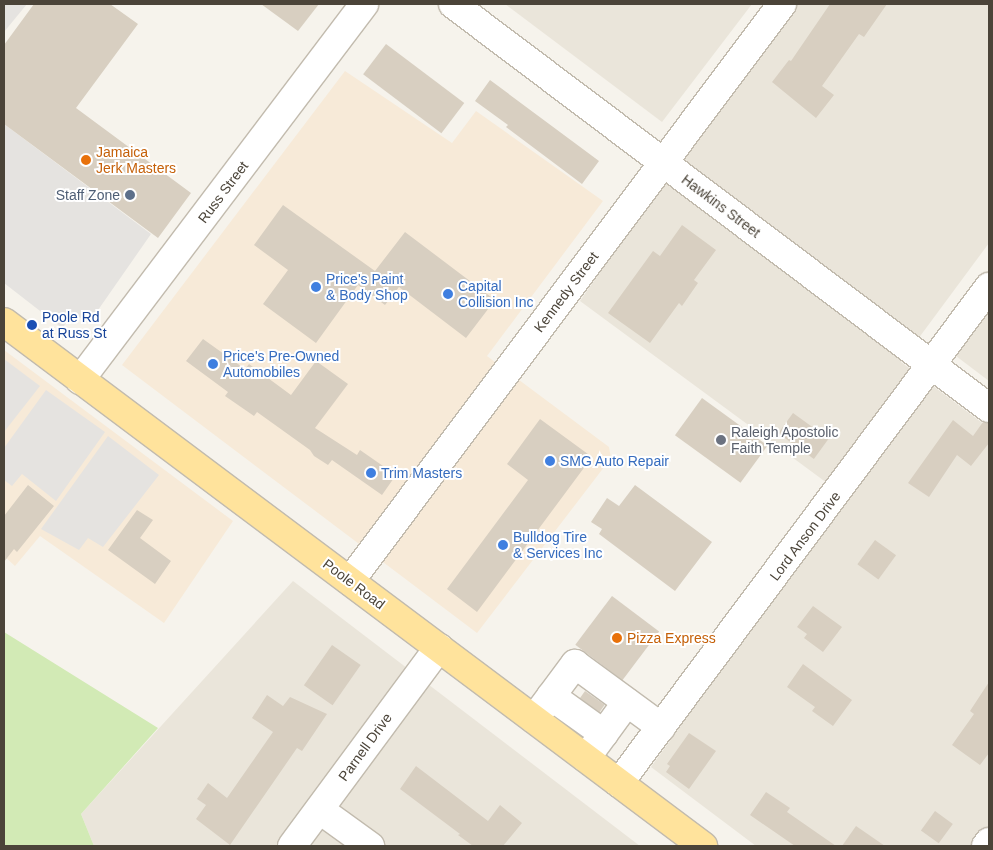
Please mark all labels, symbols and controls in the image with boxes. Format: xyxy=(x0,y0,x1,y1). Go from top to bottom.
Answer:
place label: Jamaica Jerk Masters xyxy=(96,144,176,176)
marker: Jamaica Jerk Masters xyxy=(80,154,92,166)
street label: Russ Street xyxy=(194,158,252,226)
street label: Hawkins Street xyxy=(678,171,764,241)
place label: Staff Zone xyxy=(56,187,120,203)
marker: Staff Zone xyxy=(124,189,136,201)
street label: Kennedy Street xyxy=(530,248,602,336)
place label: Price's Paint & Body Shop xyxy=(326,271,408,304)
place label: Capital Collision Inc xyxy=(458,278,533,310)
marker: Price's Paint & Body Shop xyxy=(310,281,322,293)
marker: Capital Collision Inc xyxy=(442,288,454,300)
place label: Poole Rd at Russ St xyxy=(42,309,107,342)
marker: Poole Rd at Russ St xyxy=(26,319,38,331)
place label: Price's Pre-Owned Automobiles xyxy=(223,348,339,381)
marker: Price's Pre-Owned Automobiles xyxy=(207,358,219,370)
place label: Raleigh Apostolic Faith Temple xyxy=(731,424,839,457)
marker: Raleigh Apostolic Faith Temple xyxy=(715,434,727,446)
place label: SMG Auto Repair xyxy=(560,453,670,469)
marker: SMG Auto Repair xyxy=(544,455,556,467)
place label: Trim Masters xyxy=(381,465,462,481)
marker: Trim Masters xyxy=(365,467,377,479)
street label: Lord Anson Drive xyxy=(766,488,844,584)
place label: Bulldog Tire & Services Inc xyxy=(513,529,602,562)
marker: Bulldog Tire & Services Inc xyxy=(497,539,509,551)
street label: Poole Road xyxy=(320,555,388,613)
place label: Pizza Express xyxy=(627,630,716,646)
marker: Pizza Express xyxy=(611,632,623,644)
street label: Parnell Drive xyxy=(335,710,395,784)

